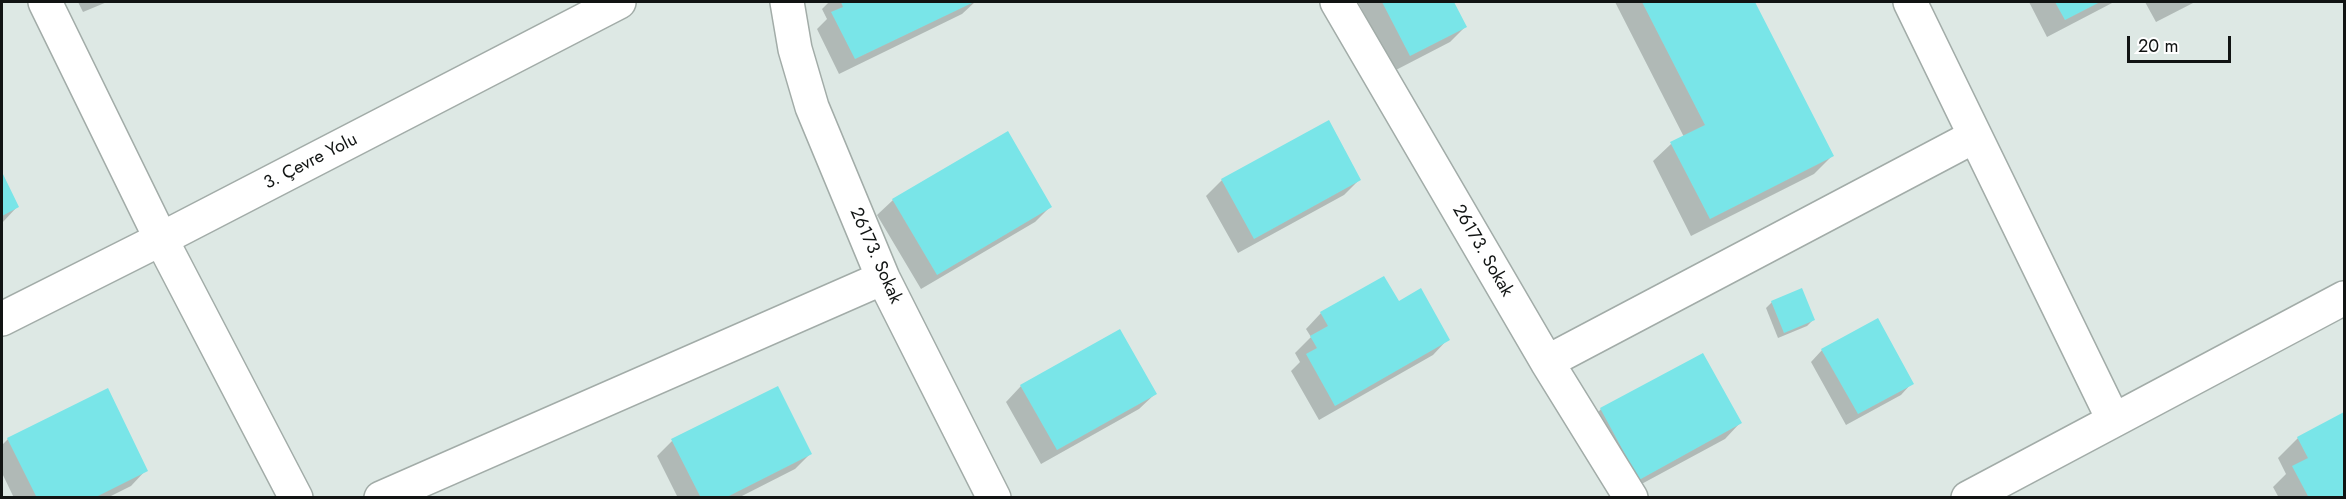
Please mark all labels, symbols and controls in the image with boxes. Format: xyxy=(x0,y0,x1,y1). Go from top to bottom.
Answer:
scale bar xyxy=(2130,24,2234,62)
text: 20 m xyxy=(2138,33,2178,59)
street label: 3. Çevre Yolu xyxy=(261,129,361,195)
street label: 26173. Sokak xyxy=(1447,201,1517,301)
street label: 26173. Sokak xyxy=(844,205,906,307)

